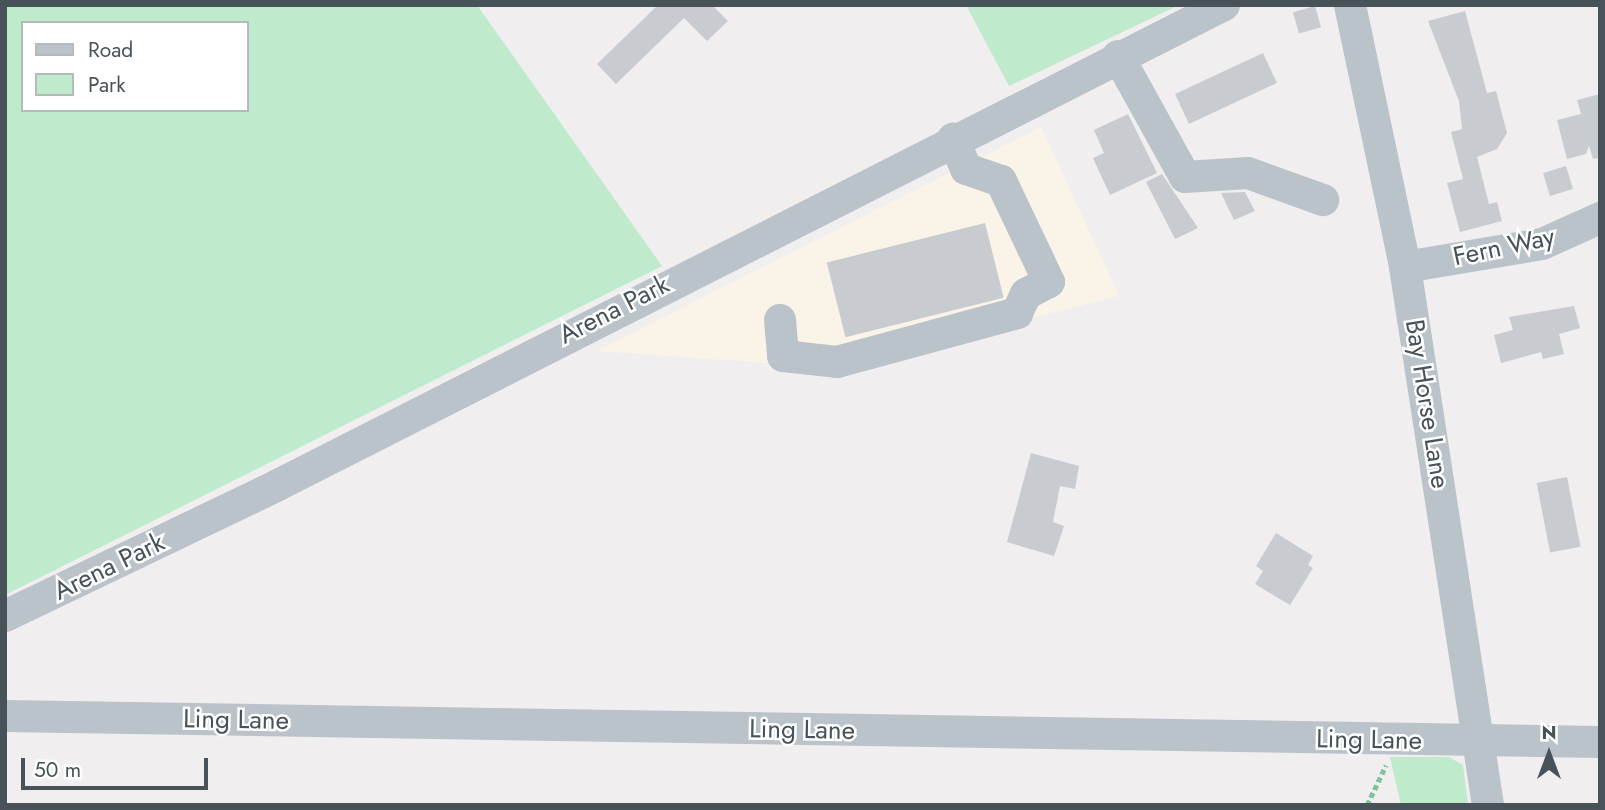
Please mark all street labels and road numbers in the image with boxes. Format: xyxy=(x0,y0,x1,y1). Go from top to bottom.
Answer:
street label: Fern Way xyxy=(1450,221,1558,273)
street label: Arena Park xyxy=(554,269,674,351)
street label: Bay Horse Lane xyxy=(1398,317,1456,491)
street label: Arena Park xyxy=(49,527,169,607)
street label: Ling Lane xyxy=(183,703,289,737)
street label: Ling Lane xyxy=(749,713,855,747)
street label: Ling Lane xyxy=(1316,723,1422,757)

